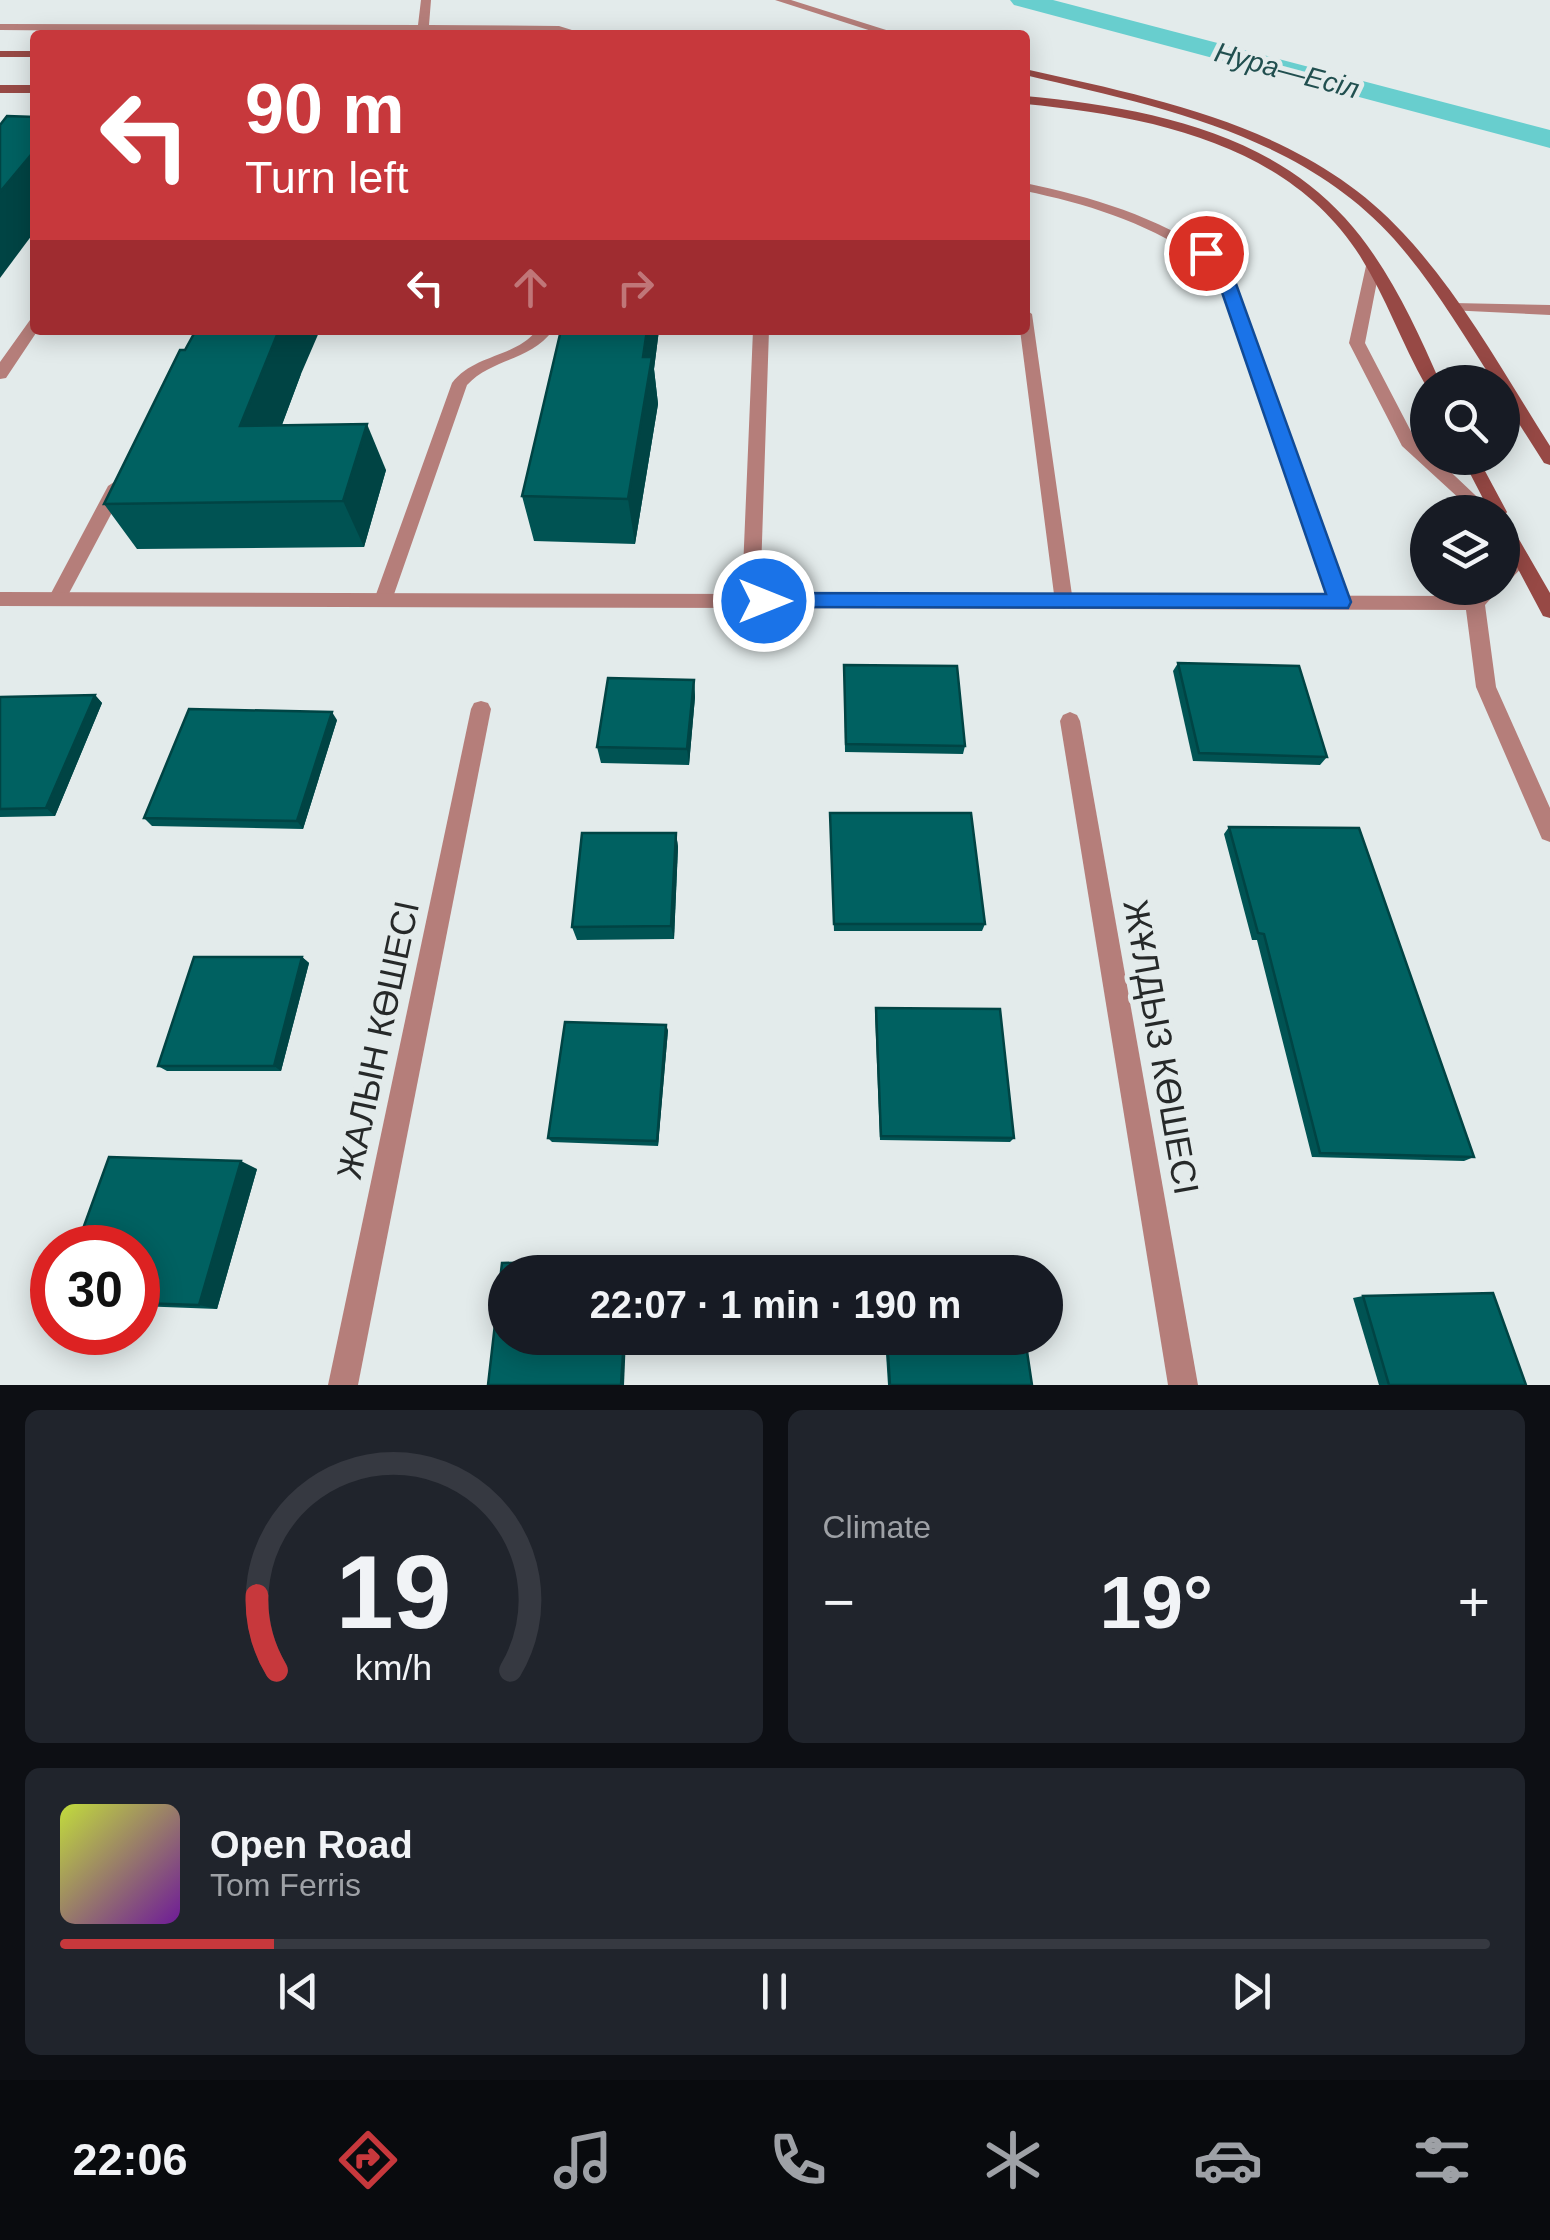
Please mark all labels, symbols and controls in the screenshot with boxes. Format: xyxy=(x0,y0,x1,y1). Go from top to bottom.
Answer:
water label: Нура—Есіл xyxy=(1211,36,1363,105)
icon: left xyxy=(80,70,210,200)
text: 90 m xyxy=(245,70,405,148)
text: Turn left xyxy=(245,152,408,203)
pin xyxy=(1164,211,1249,296)
icon: arrive xyxy=(1179,226,1234,281)
icon: left xyxy=(398,260,453,315)
icon: ahead xyxy=(503,260,558,315)
icon: right xyxy=(608,260,663,315)
map controls xyxy=(1410,365,1520,605)
button: search xyxy=(1410,365,1520,475)
button: layers xyxy=(1410,495,1520,605)
position arrow xyxy=(712,549,816,653)
street label: ЖАЛЫН КӨШЕСІ xyxy=(329,897,426,1183)
street label: ЖҰЛДЫЗ КӨШЕСІ xyxy=(1116,897,1207,1197)
speed limit sign: 30 xyxy=(30,1225,160,1355)
text: 22:07 · 1 min · 190 m xyxy=(590,1284,961,1326)
text: Climate xyxy=(823,1509,931,1545)
text: 19 xyxy=(336,1534,452,1650)
text: 19° xyxy=(1100,1560,1213,1644)
text: − xyxy=(823,1571,855,1633)
text: + xyxy=(1458,1571,1490,1633)
text: km/h xyxy=(355,1648,432,1688)
text: Open Road xyxy=(210,1824,413,1866)
text: Tom Ferris xyxy=(210,1867,361,1903)
icon: previous xyxy=(271,1964,326,2019)
icon: pause xyxy=(747,1964,802,2019)
icon: next xyxy=(1224,1964,1279,2019)
icon: directions xyxy=(333,2125,403,2195)
icon: music xyxy=(548,2125,618,2195)
icon: phone xyxy=(763,2125,833,2195)
icon: climate xyxy=(978,2125,1048,2195)
icon: car xyxy=(1193,2125,1263,2195)
icon: filters xyxy=(1407,2125,1477,2195)
text: 22:06 xyxy=(72,2134,188,2185)

